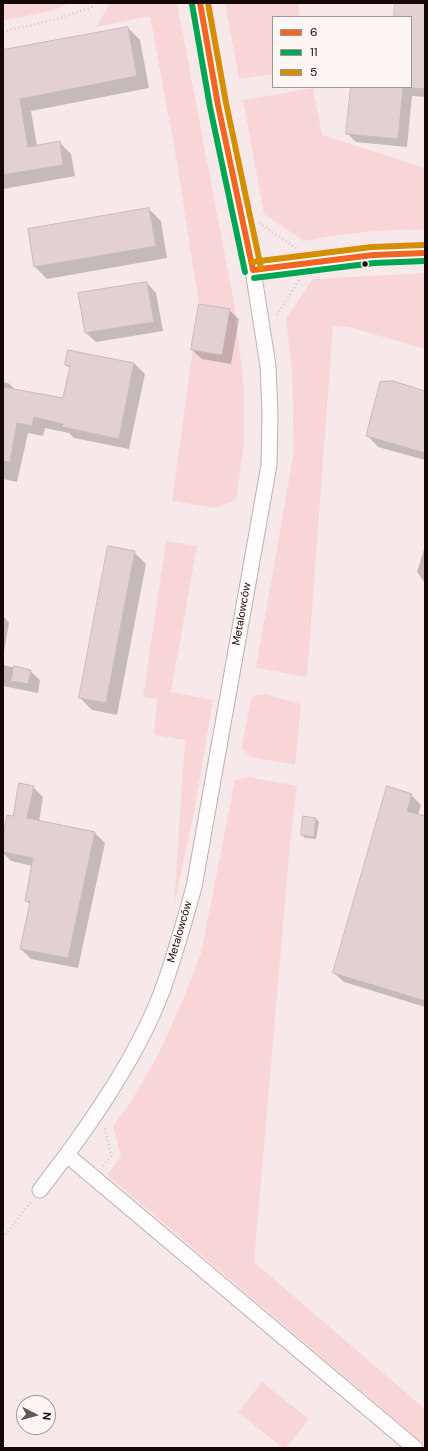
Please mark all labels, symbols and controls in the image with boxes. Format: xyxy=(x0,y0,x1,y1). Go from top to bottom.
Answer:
legend xyxy=(272,16,412,88)
text: 6 xyxy=(310,24,318,40)
text: 11 xyxy=(310,44,318,60)
text: 5 xyxy=(310,64,317,80)
unlabelled marker xyxy=(360,259,370,269)
street label: Metalowców xyxy=(230,582,254,646)
street label: Metalowców xyxy=(165,900,195,964)
north arrow xyxy=(16,1395,56,1435)
text: N xyxy=(40,1411,54,1421)

